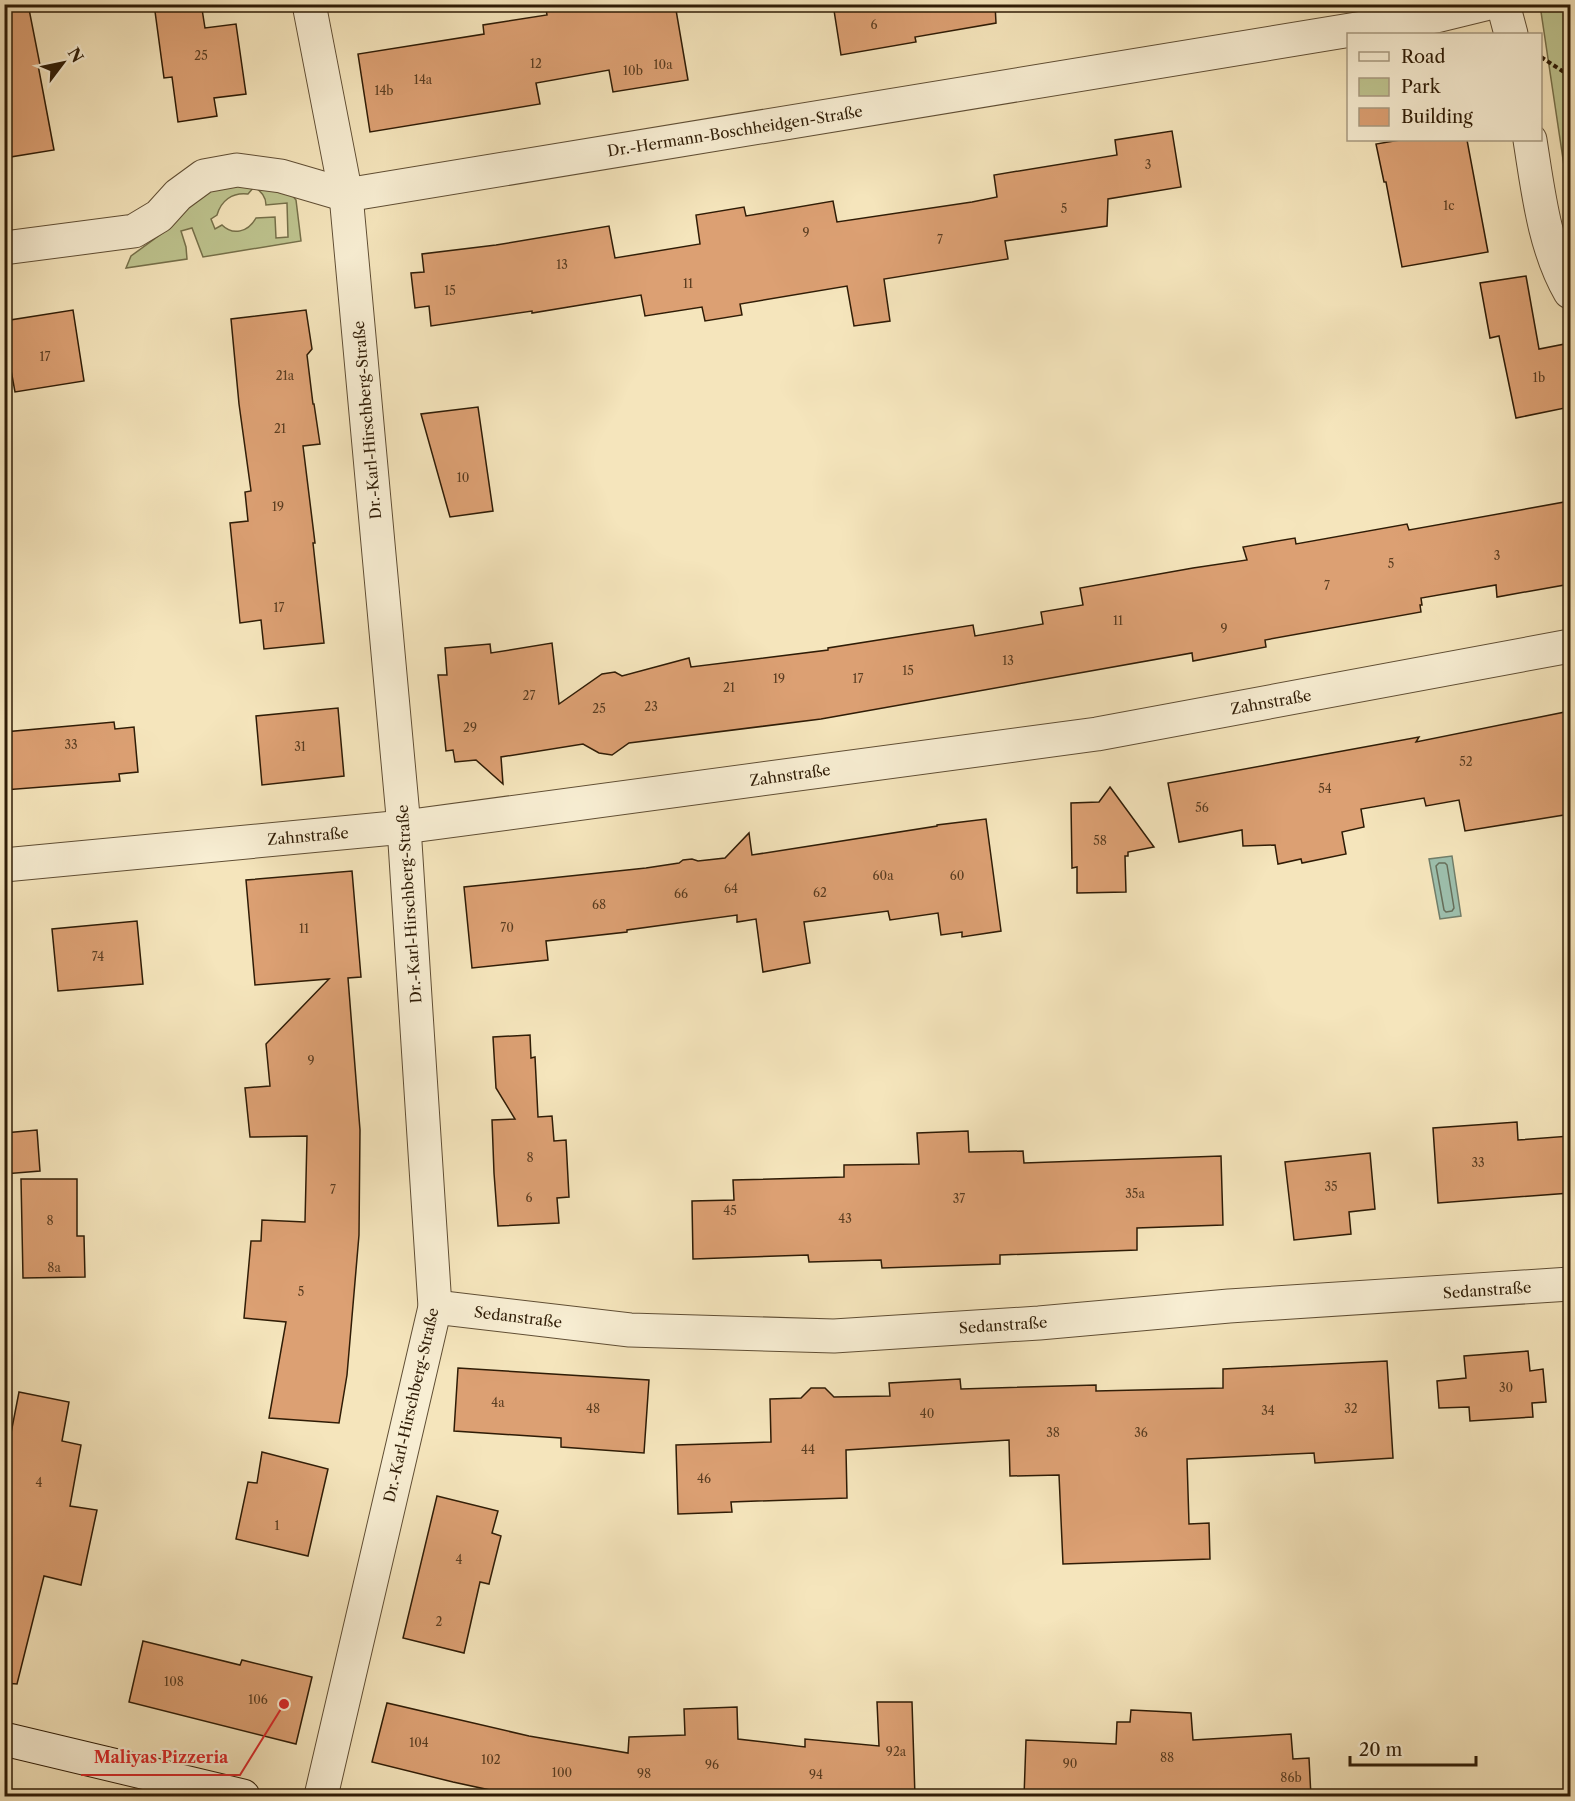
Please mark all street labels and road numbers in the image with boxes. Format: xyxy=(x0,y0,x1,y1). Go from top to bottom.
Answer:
street label: Dr.-Hermann-Boschheidgen-Straße xyxy=(606,101,864,161)
street label: Dr.-Karl-Hirschberg-Straße xyxy=(349,320,385,520)
street label: Zahnstraße xyxy=(1229,686,1313,718)
street label: Zahnstraße xyxy=(748,760,832,790)
street label: Dr.-Karl-Hirschberg-Straße xyxy=(393,804,425,1004)
street label: Zahnstraße xyxy=(267,823,349,849)
street label: Sedanstraße xyxy=(1442,1277,1532,1303)
street label: Sedanstraße xyxy=(473,1302,563,1332)
street label: Dr.-Karl-Hirschberg-Straße xyxy=(379,1306,443,1504)
street label: Sedanstraße xyxy=(958,1312,1048,1338)

